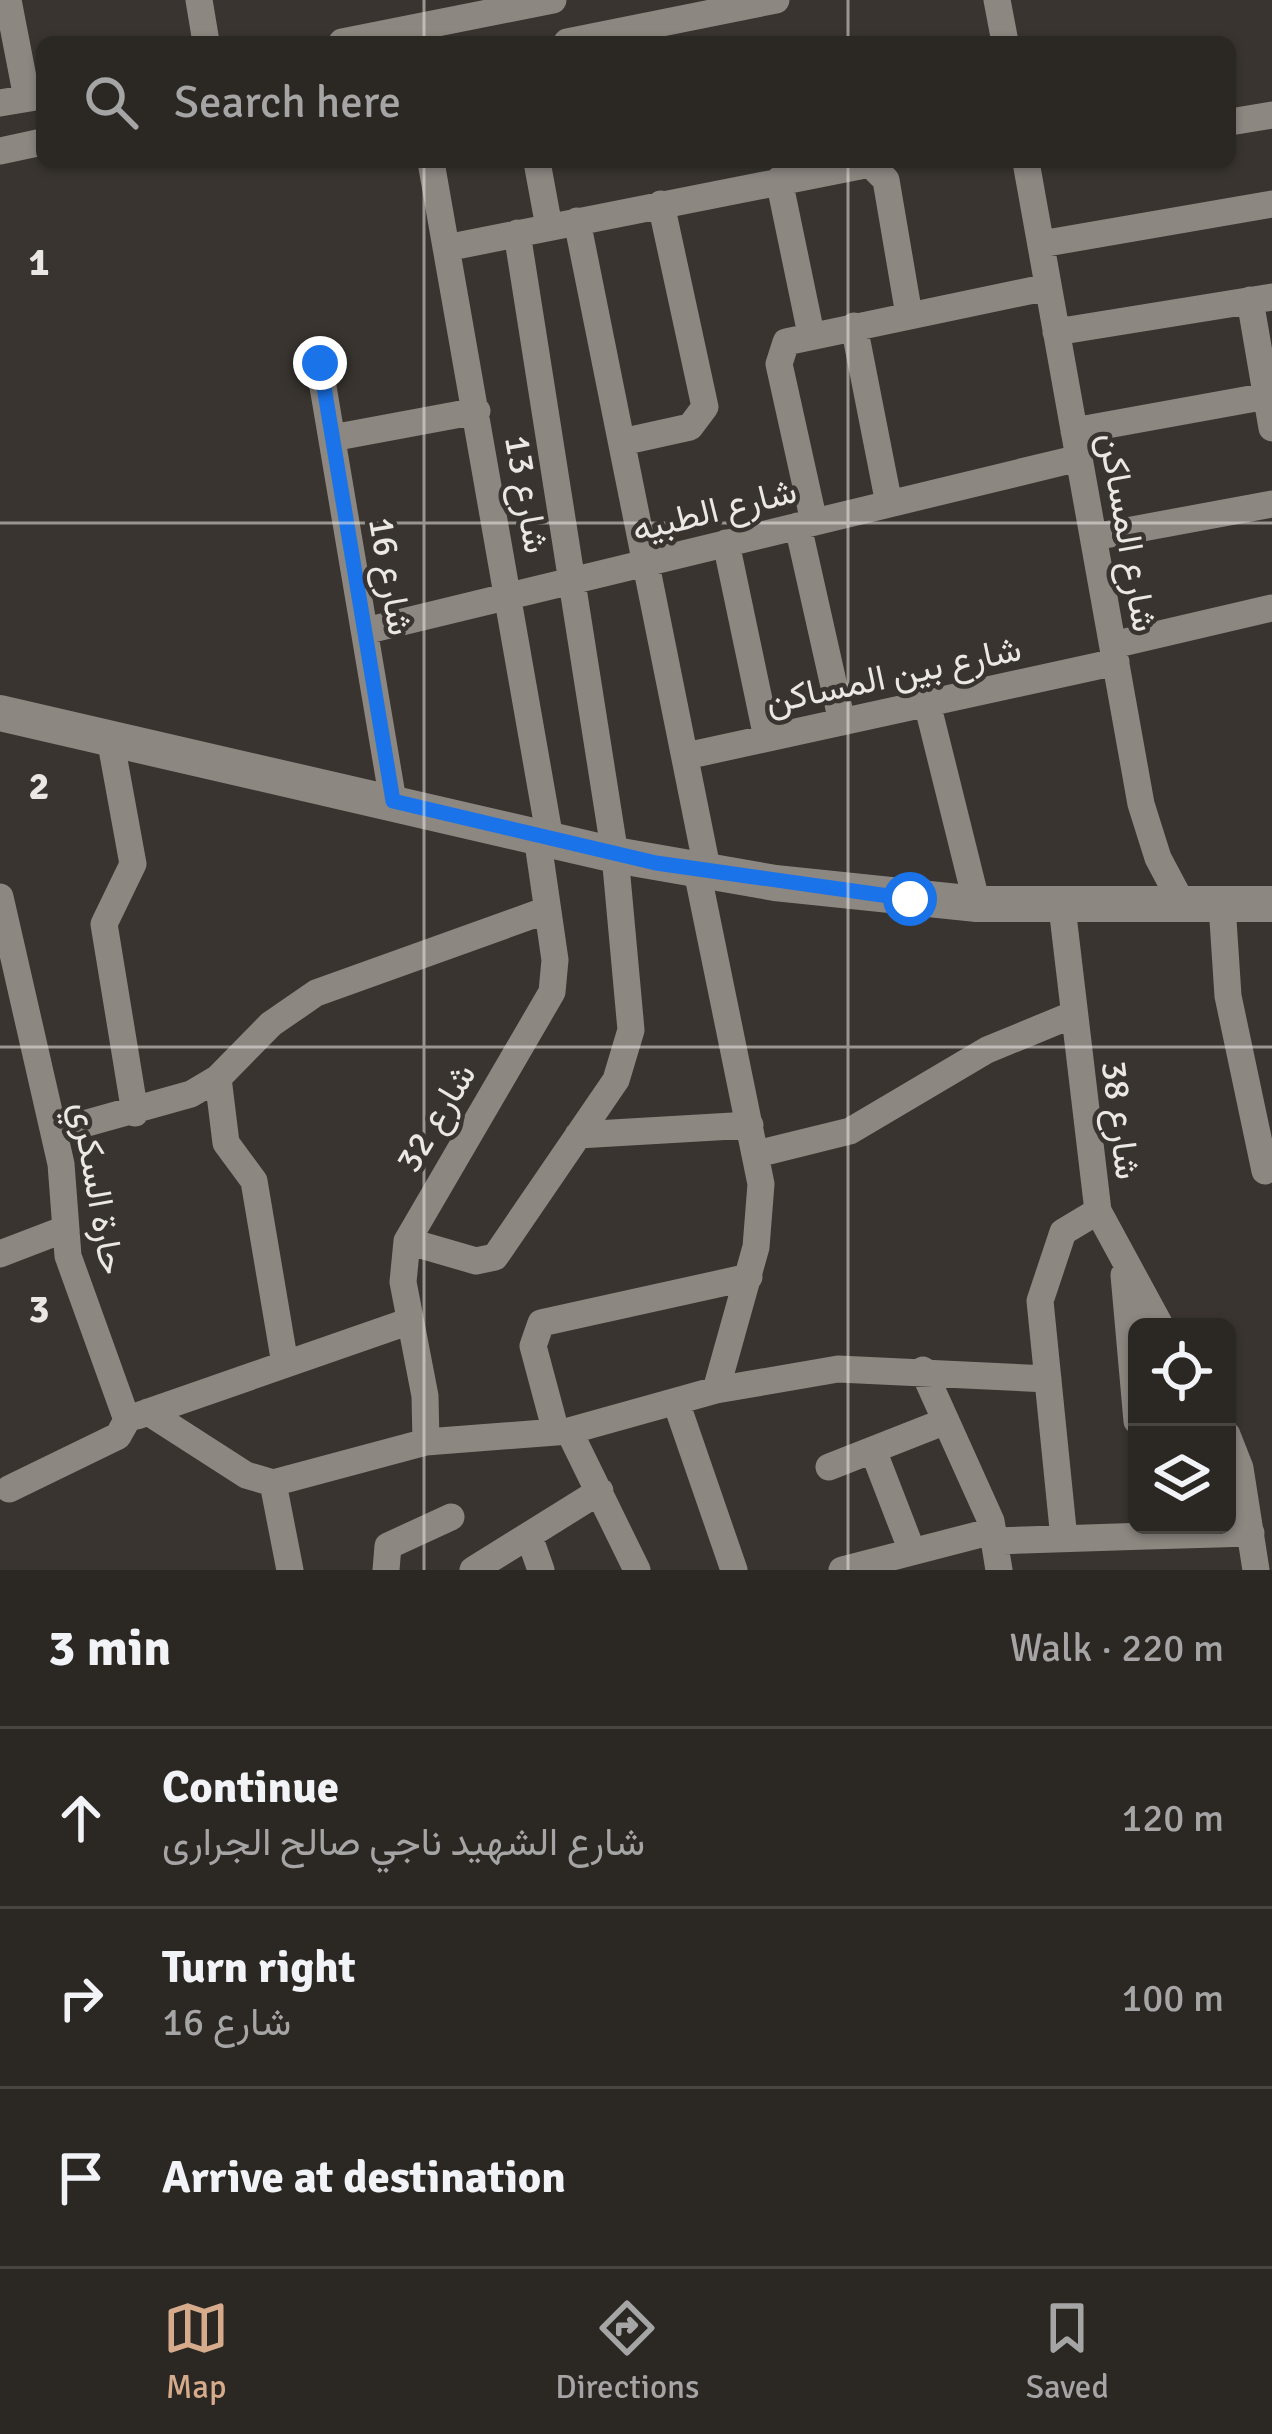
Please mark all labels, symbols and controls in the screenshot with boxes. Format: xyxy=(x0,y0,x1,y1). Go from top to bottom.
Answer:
search box xyxy=(36,36,1236,168)
icon: search xyxy=(78,69,144,135)
text: Search here xyxy=(174,75,401,130)
text: 1 xyxy=(28,238,50,286)
route end xyxy=(293,336,347,390)
street label: شارع المساكن xyxy=(1087,429,1167,636)
street label: شارع 13 xyxy=(493,432,559,557)
street label: شارع الطبيه xyxy=(628,468,801,554)
street label: شارع 16 xyxy=(357,514,423,639)
street label: شارع بين المساكن xyxy=(761,626,1025,726)
text: 2 xyxy=(28,762,50,810)
route start xyxy=(883,872,937,926)
street label: شارع 32 xyxy=(386,1055,487,1181)
street label: شارع 38 xyxy=(1090,1058,1150,1182)
street label: حارة السكري xyxy=(54,1098,135,1279)
text: 3 xyxy=(28,1285,50,1333)
map controls xyxy=(1128,1318,1236,1534)
button: locate xyxy=(1128,1318,1236,1426)
button: layers xyxy=(1128,1426,1236,1534)
text: 3 min xyxy=(48,1617,171,1680)
text: Walk · 220 m xyxy=(1010,1624,1224,1672)
text: Continue xyxy=(162,1760,339,1815)
icon: ahead xyxy=(48,1785,114,1851)
text: 120 m xyxy=(1121,1794,1224,1842)
text: شارع الشهيد ناجي صالح الجرارى xyxy=(162,1818,645,1866)
text: Turn right xyxy=(162,1940,356,1995)
icon: right xyxy=(48,1965,114,2031)
text: 100 m xyxy=(1121,1974,1224,2022)
text: شارع 16 xyxy=(162,1998,291,2046)
icon: arrive xyxy=(48,2145,114,2211)
text: Arrive at destination xyxy=(162,2150,566,2205)
tab: Map xyxy=(163,2295,229,2408)
tab: Directions xyxy=(555,2295,700,2408)
tab: Saved xyxy=(1026,2295,1109,2408)

